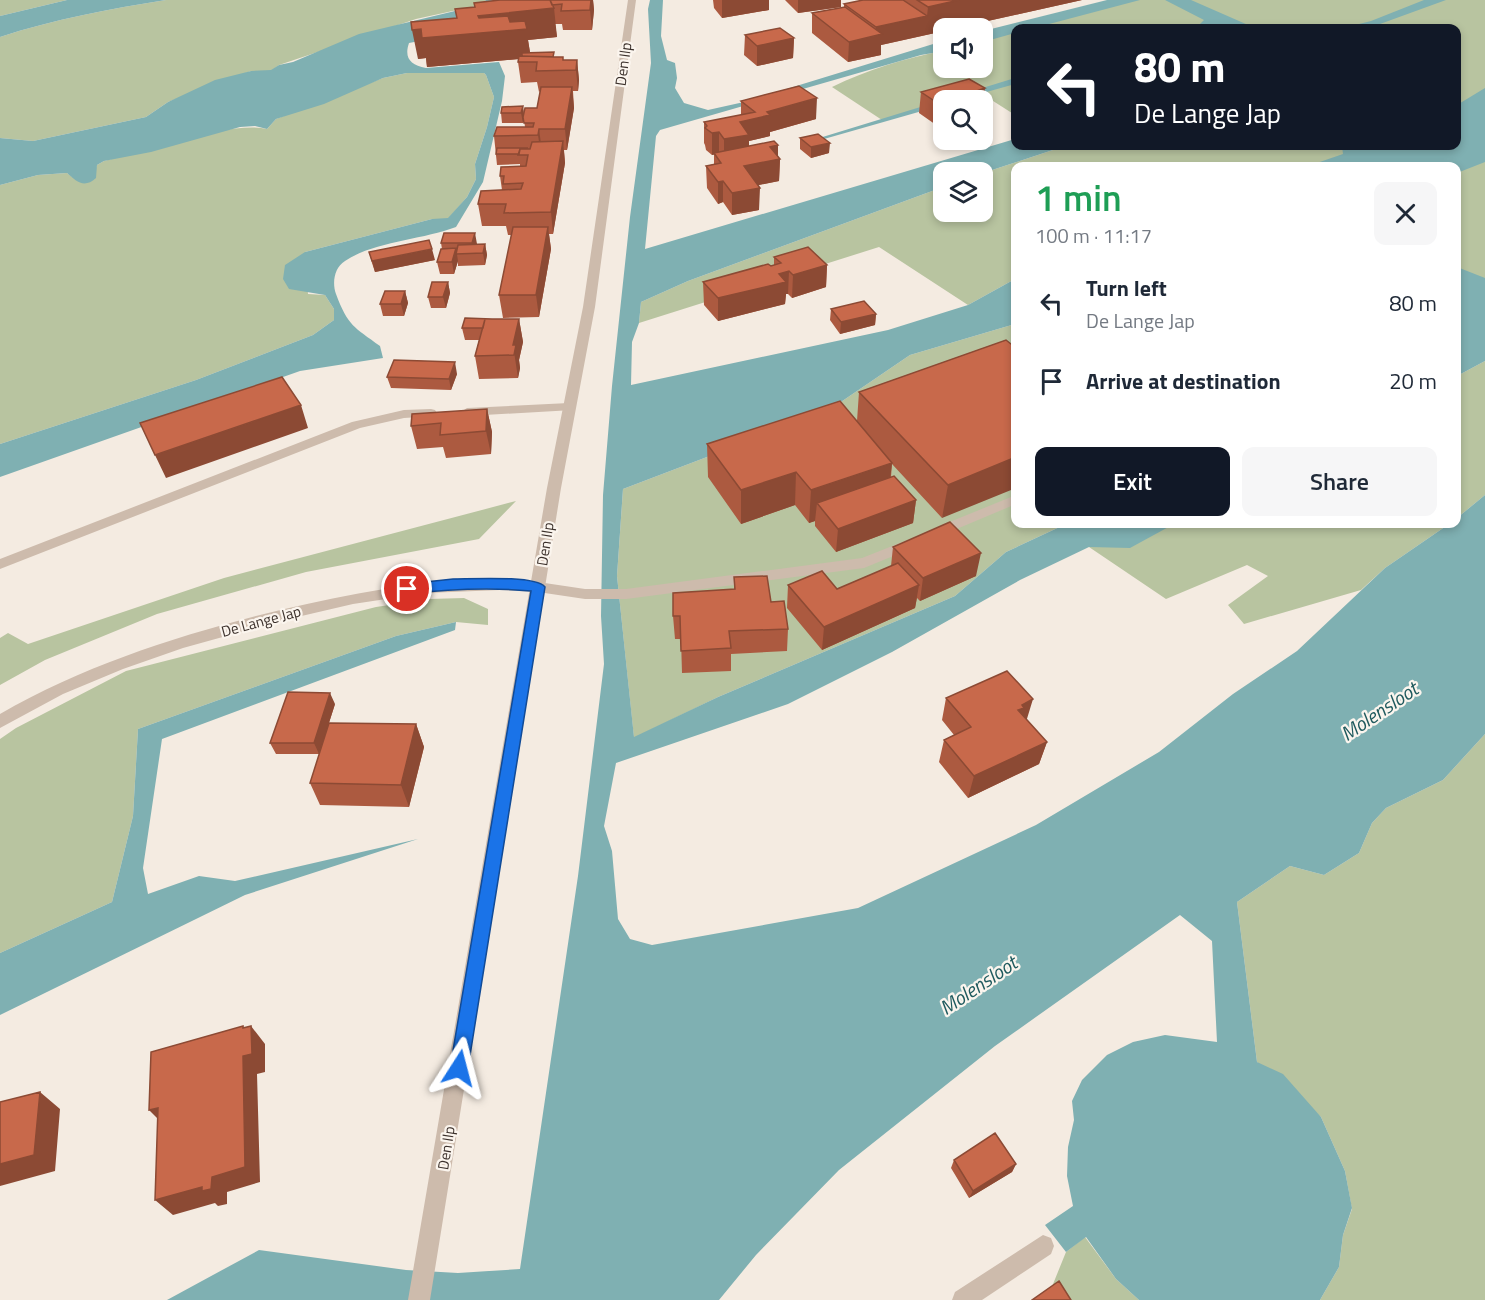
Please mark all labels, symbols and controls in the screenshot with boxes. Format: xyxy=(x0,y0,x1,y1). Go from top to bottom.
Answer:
map controls xyxy=(933,18,993,222)
button: sound xyxy=(933,18,993,78)
text: 80 m xyxy=(1134,34,1226,98)
street label: Den Ilp xyxy=(609,41,637,87)
icon: left xyxy=(1035,48,1113,126)
button: search xyxy=(933,90,993,150)
text: De Lange Jap xyxy=(1134,92,1281,133)
button: layers xyxy=(933,162,993,222)
text: 1 min xyxy=(1035,170,1122,225)
button: close xyxy=(1374,182,1437,245)
text: 100 m · 11:17 xyxy=(1035,220,1152,251)
text: Turn left xyxy=(1086,271,1167,305)
text: 80 m xyxy=(1389,286,1437,320)
icon: left xyxy=(1035,287,1068,320)
text: De Lange Jap xyxy=(1086,305,1195,336)
text: Arrive at destination xyxy=(1086,364,1281,398)
text: 20 m xyxy=(1389,364,1437,398)
icon: arrive xyxy=(1035,365,1068,398)
button: Exit xyxy=(1035,447,1230,516)
button: Share xyxy=(1242,447,1437,516)
street label: Den Ilp xyxy=(530,521,560,567)
pin xyxy=(381,563,432,614)
icon: arrive xyxy=(390,572,423,605)
street label: De Lange Jap xyxy=(219,599,303,643)
water label: Molensloot xyxy=(1334,672,1426,748)
water label: Molensloot xyxy=(933,946,1025,1022)
position arrow xyxy=(427,1036,491,1100)
street label: Den Ilp xyxy=(431,1125,461,1171)

